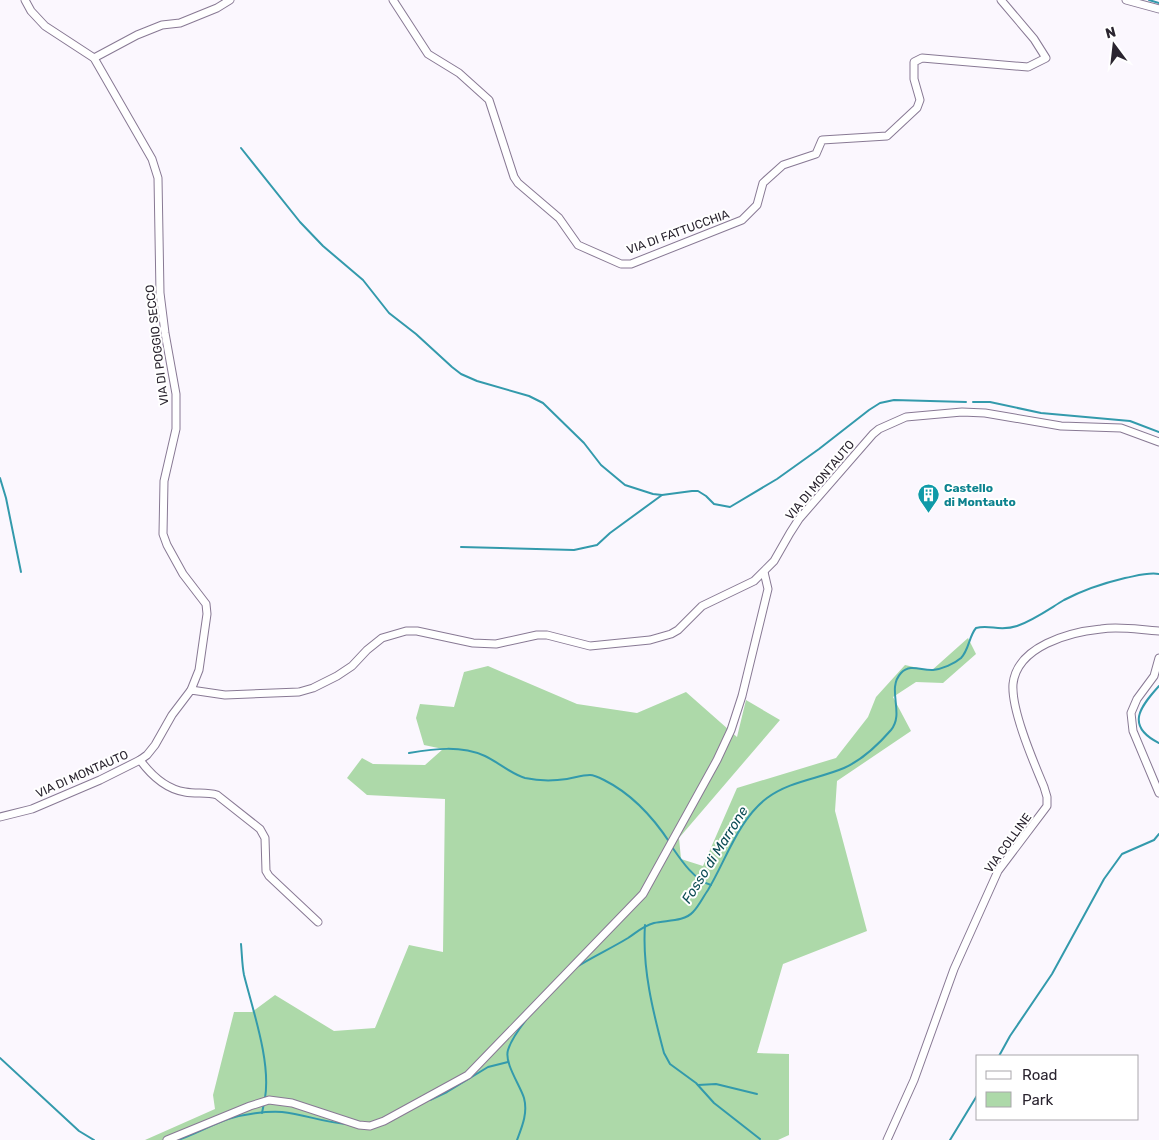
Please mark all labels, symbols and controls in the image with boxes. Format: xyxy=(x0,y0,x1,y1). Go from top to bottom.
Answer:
north arrow xyxy=(1089,20,1139,70)
text: N xyxy=(1104,23,1118,42)
street label: VIA DI FATTUCCHIA xyxy=(625,207,731,257)
street label: VIA DI POGGIO SECCO xyxy=(143,284,171,406)
street label: VIA DI MONTAUTO xyxy=(783,437,857,523)
place label: Castello di Montauto xyxy=(944,481,1016,509)
building icon: Castello di Montauto xyxy=(916,483,940,514)
street label: VIA DI MONTAUTO xyxy=(34,747,130,801)
water label: Fosso di Marrone xyxy=(678,803,752,907)
street label: VIA COLLINE xyxy=(982,810,1034,876)
legend xyxy=(976,1055,1139,1120)
text: Road xyxy=(1022,1066,1058,1084)
text: Park xyxy=(1022,1091,1053,1109)

